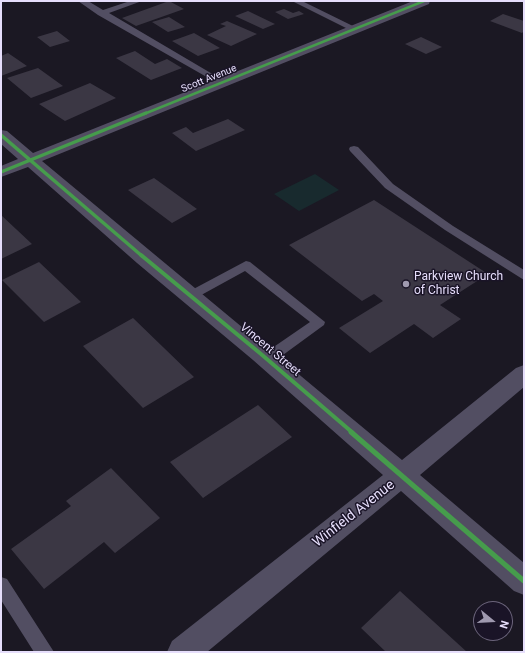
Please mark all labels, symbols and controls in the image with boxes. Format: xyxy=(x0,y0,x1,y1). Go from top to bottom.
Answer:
street label: Scott Avenue xyxy=(180,62,238,96)
place label: Parkview Church of Christ xyxy=(414,270,503,298)
marker: Parkview Church of Christ xyxy=(401,279,411,289)
street label: Vincent Street xyxy=(237,320,303,380)
street label: Winfield Avenue xyxy=(310,477,398,551)
north arrow xyxy=(473,601,513,641)
text: N xyxy=(497,619,511,630)

